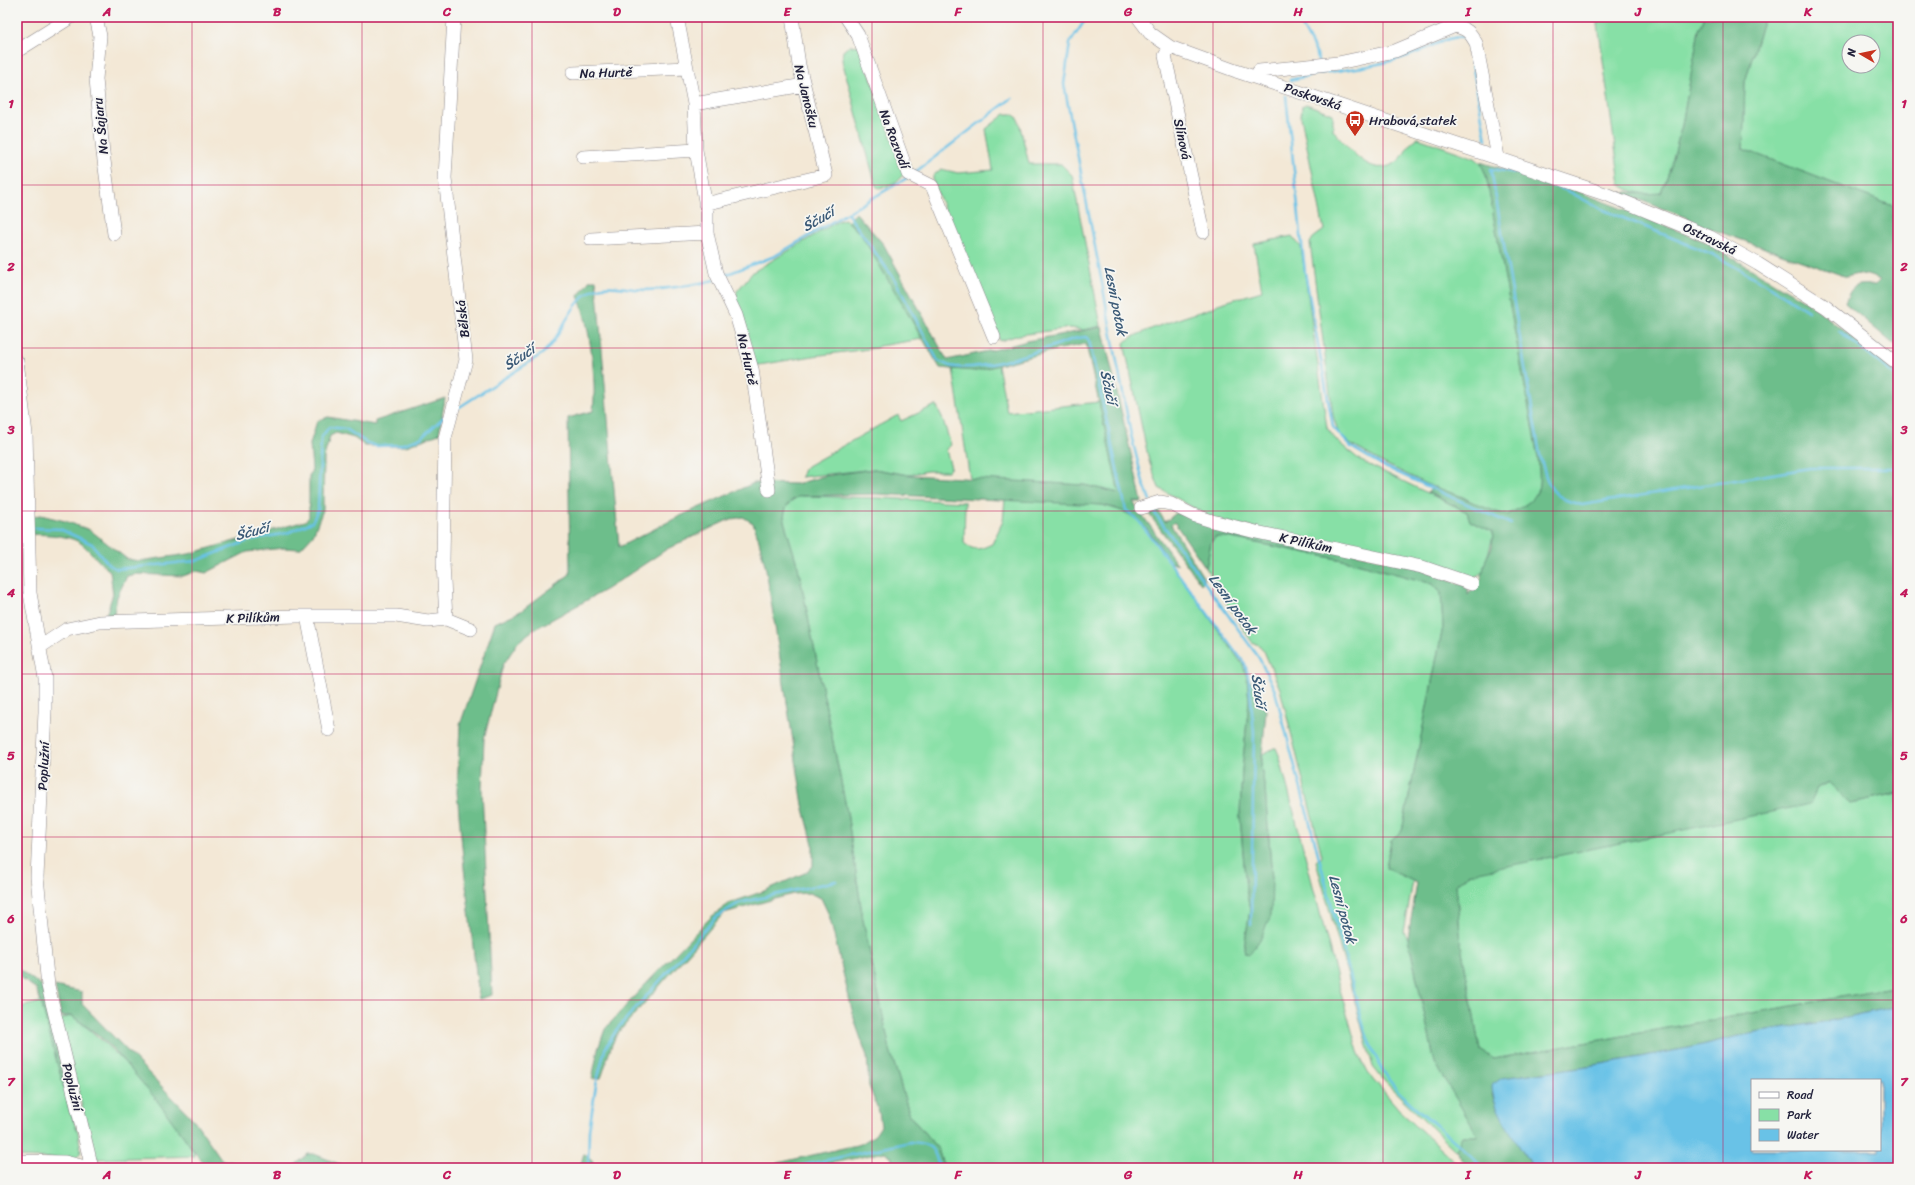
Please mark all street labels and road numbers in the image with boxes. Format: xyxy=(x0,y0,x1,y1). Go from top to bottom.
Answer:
street label: Na Hurtě xyxy=(579,60,634,85)
street label: Na Janošku xyxy=(788,62,826,130)
street label: Paskovská xyxy=(1281,76,1345,117)
street label: Na Šajaru xyxy=(86,97,115,155)
street label: Na Rozvodí xyxy=(873,106,917,174)
street label: Slínová xyxy=(1167,116,1198,162)
street label: Ostravská xyxy=(1679,216,1741,262)
street label: Bělská xyxy=(449,298,476,339)
street label: Na Hurtě xyxy=(730,331,765,389)
street label: K Pilíkům xyxy=(1277,526,1335,559)
street label: K Pilíkům xyxy=(226,605,280,630)
street label: Poplužní xyxy=(31,740,56,791)
street label: Poplužní xyxy=(55,1061,90,1115)

